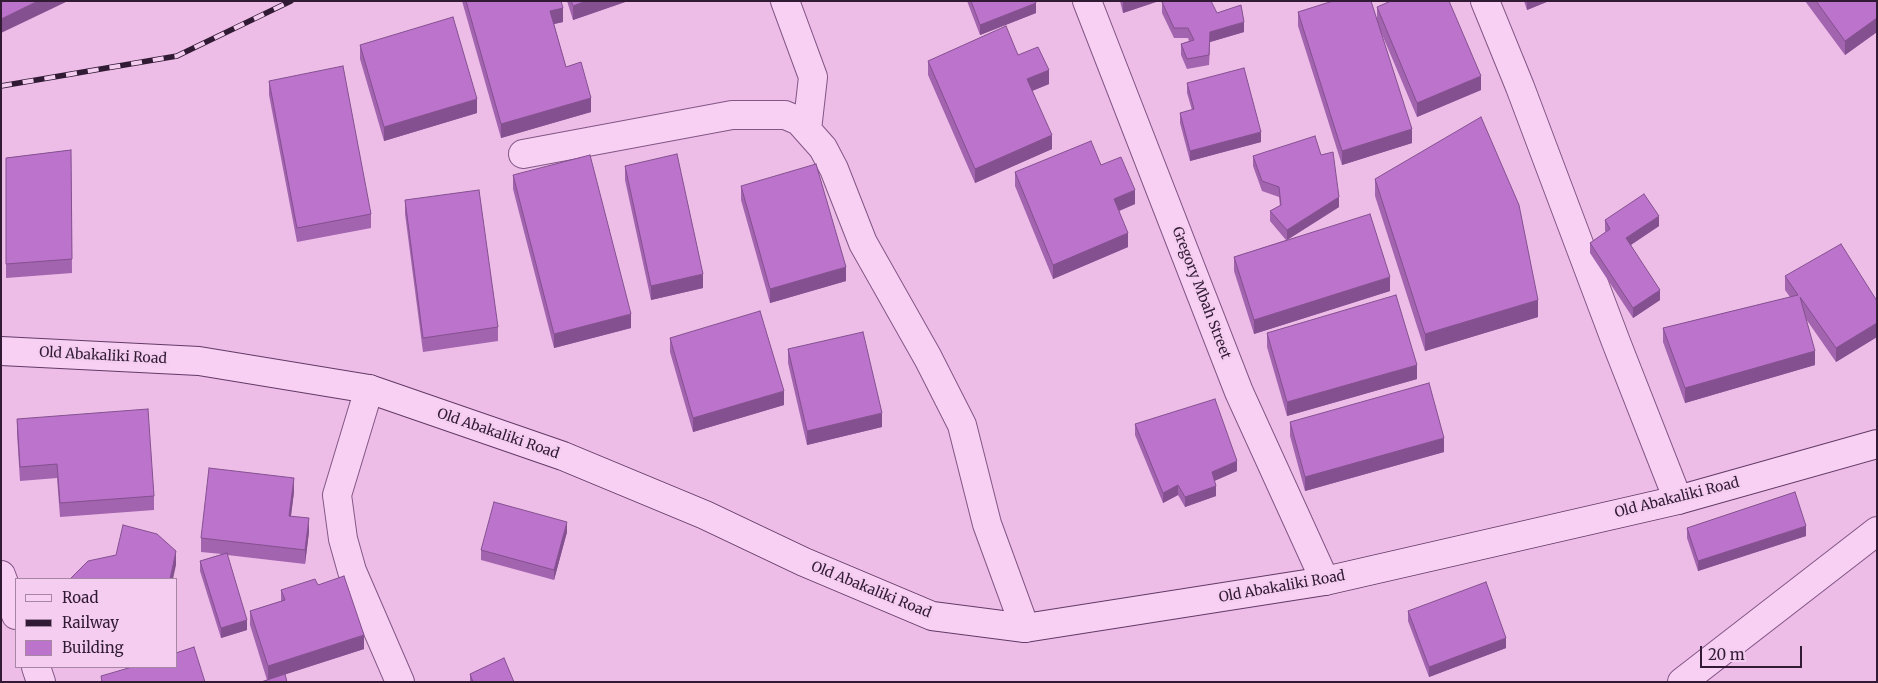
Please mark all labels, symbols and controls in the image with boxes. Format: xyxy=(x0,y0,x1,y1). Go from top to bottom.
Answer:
street label: Gregory Mbah Street xyxy=(1168,225,1234,361)
street label: Old Abakaliki Road xyxy=(39,344,167,368)
street label: Old Abakaliki Road xyxy=(435,405,561,463)
street label: Old Abakaliki Road xyxy=(1613,474,1741,522)
street label: Old Abakaliki Road xyxy=(809,558,933,622)
street label: Old Abakaliki Road xyxy=(1218,568,1346,606)
legend xyxy=(15,578,178,668)
text: Road xyxy=(62,588,98,607)
text: Railway xyxy=(62,613,119,632)
scale bar xyxy=(1703,636,1806,668)
text: Building xyxy=(62,638,124,657)
text: 20 m xyxy=(1708,645,1745,664)

